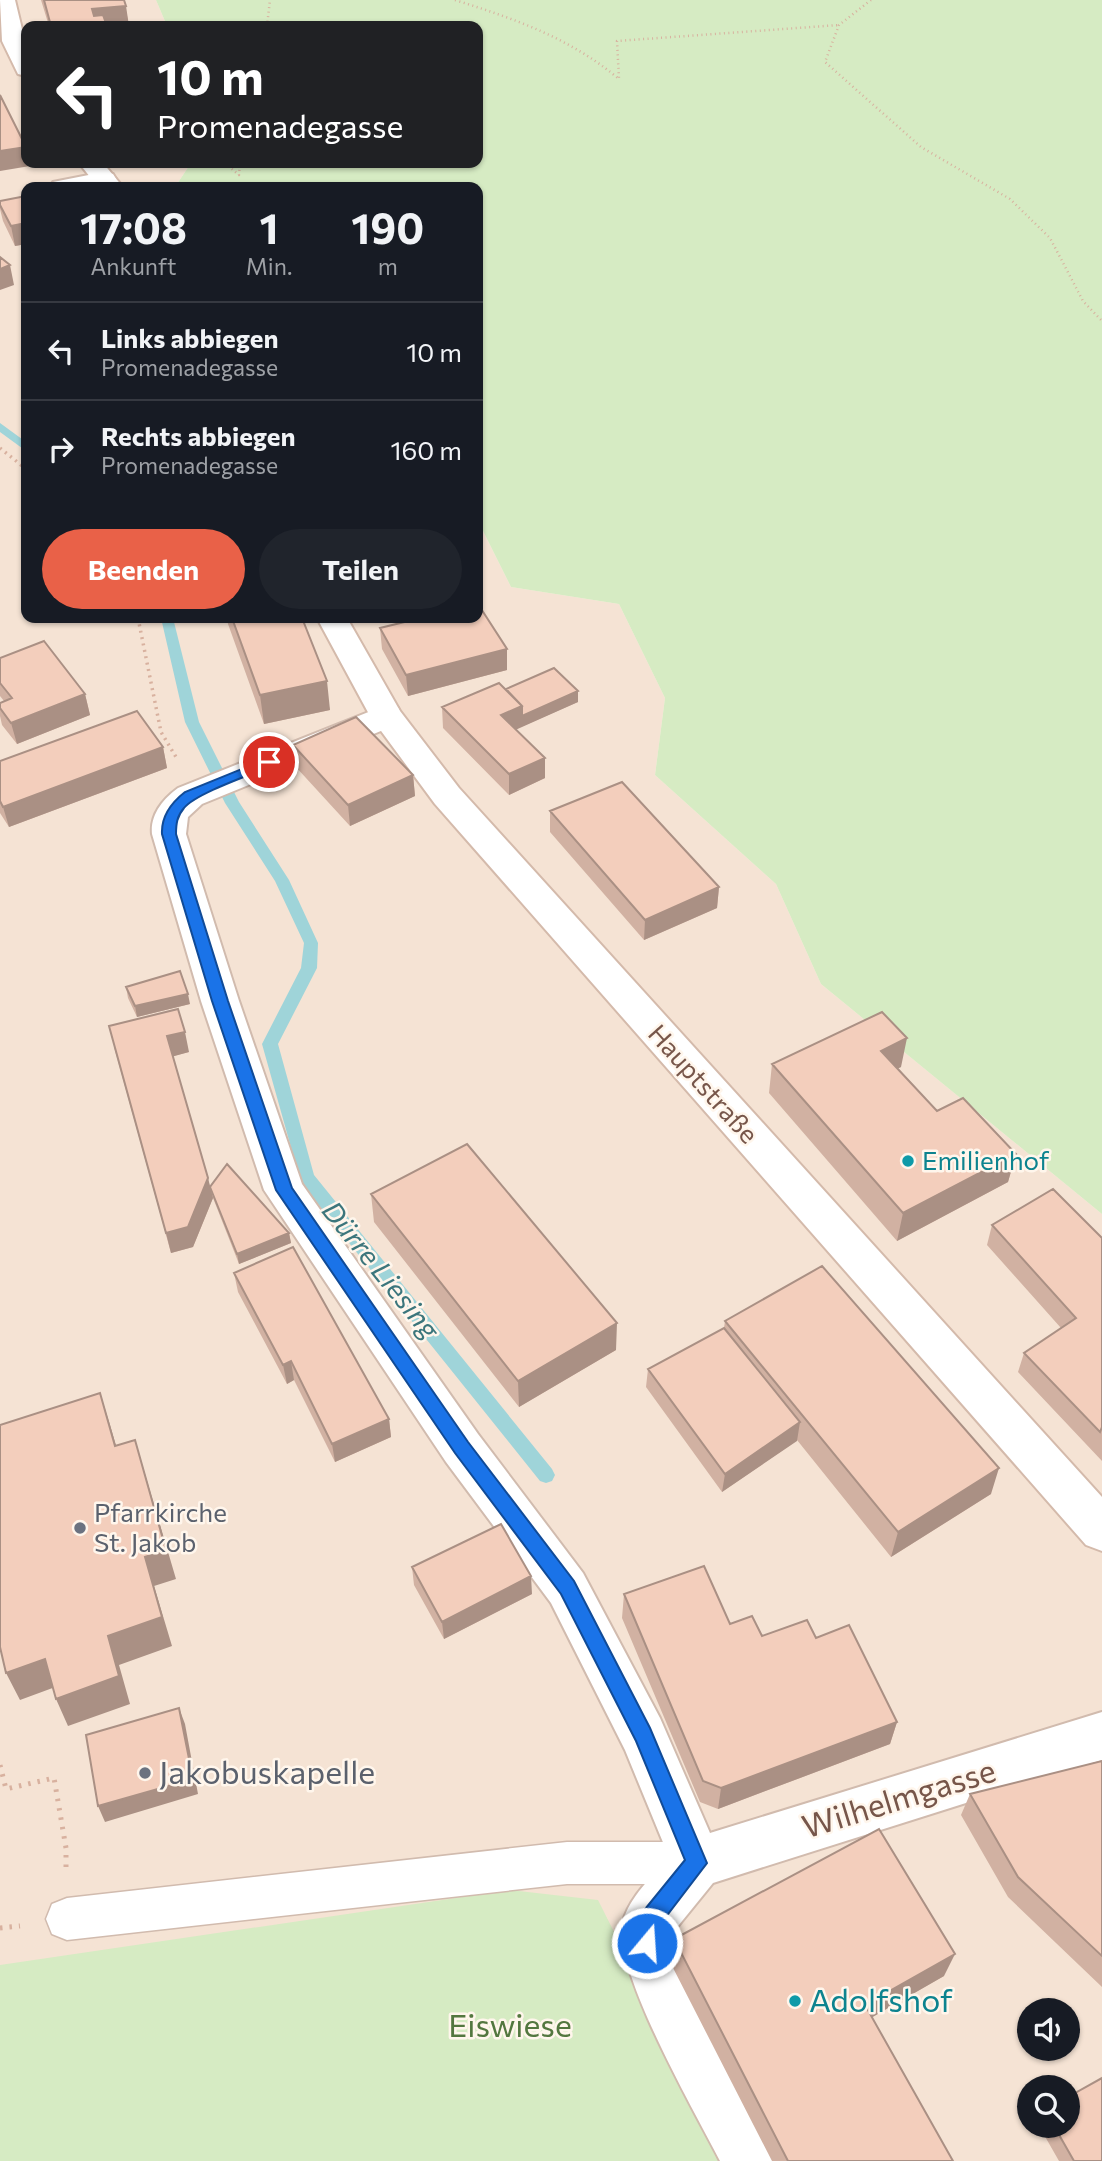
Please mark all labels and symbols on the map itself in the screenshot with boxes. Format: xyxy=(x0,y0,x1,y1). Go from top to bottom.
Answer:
pin xyxy=(239,732,299,792)
street label: Hauptstraße xyxy=(643,1017,766,1149)
place label: Emilienhof xyxy=(922,1144,1050,1175)
marker: Emilienhof xyxy=(900,1153,916,1169)
water label: Dürre Liesing xyxy=(316,1194,449,1347)
place label: Pfarrkirche St. Jakob xyxy=(94,1496,227,1557)
marker: Pfarrkirche St. Jakob xyxy=(72,1520,88,1536)
street label: Wilhelmgasse xyxy=(797,1749,1000,1845)
place label: Jakobuskapelle xyxy=(159,1751,375,1791)
marker: Jakobuskapelle xyxy=(137,1765,153,1781)
position arrow xyxy=(610,1906,684,1980)
place label: Adolfshof xyxy=(809,1979,953,2019)
marker: Adolfshof xyxy=(787,1993,803,2009)
park label: Eiswiese xyxy=(448,2004,572,2044)

